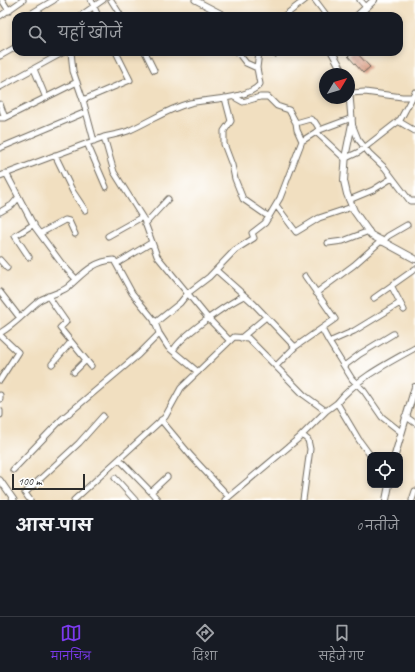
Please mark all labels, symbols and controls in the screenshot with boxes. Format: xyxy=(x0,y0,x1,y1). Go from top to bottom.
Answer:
search box xyxy=(12,12,403,56)
icon: search xyxy=(26,23,48,45)
text: यहाँ खोजें xyxy=(58,24,122,43)
north arrow xyxy=(319,68,355,104)
map controls xyxy=(367,452,403,488)
button: locate xyxy=(367,452,403,488)
scale bar xyxy=(12,472,85,491)
text: 100 m xyxy=(18,474,42,488)
text: आस-पास xyxy=(16,515,92,536)
text: 0 नतीजे xyxy=(356,518,399,534)
tab: मानचित्र xyxy=(51,622,91,668)
tab: दिशा xyxy=(192,622,217,668)
tab: सहेजे गए xyxy=(319,622,364,668)

